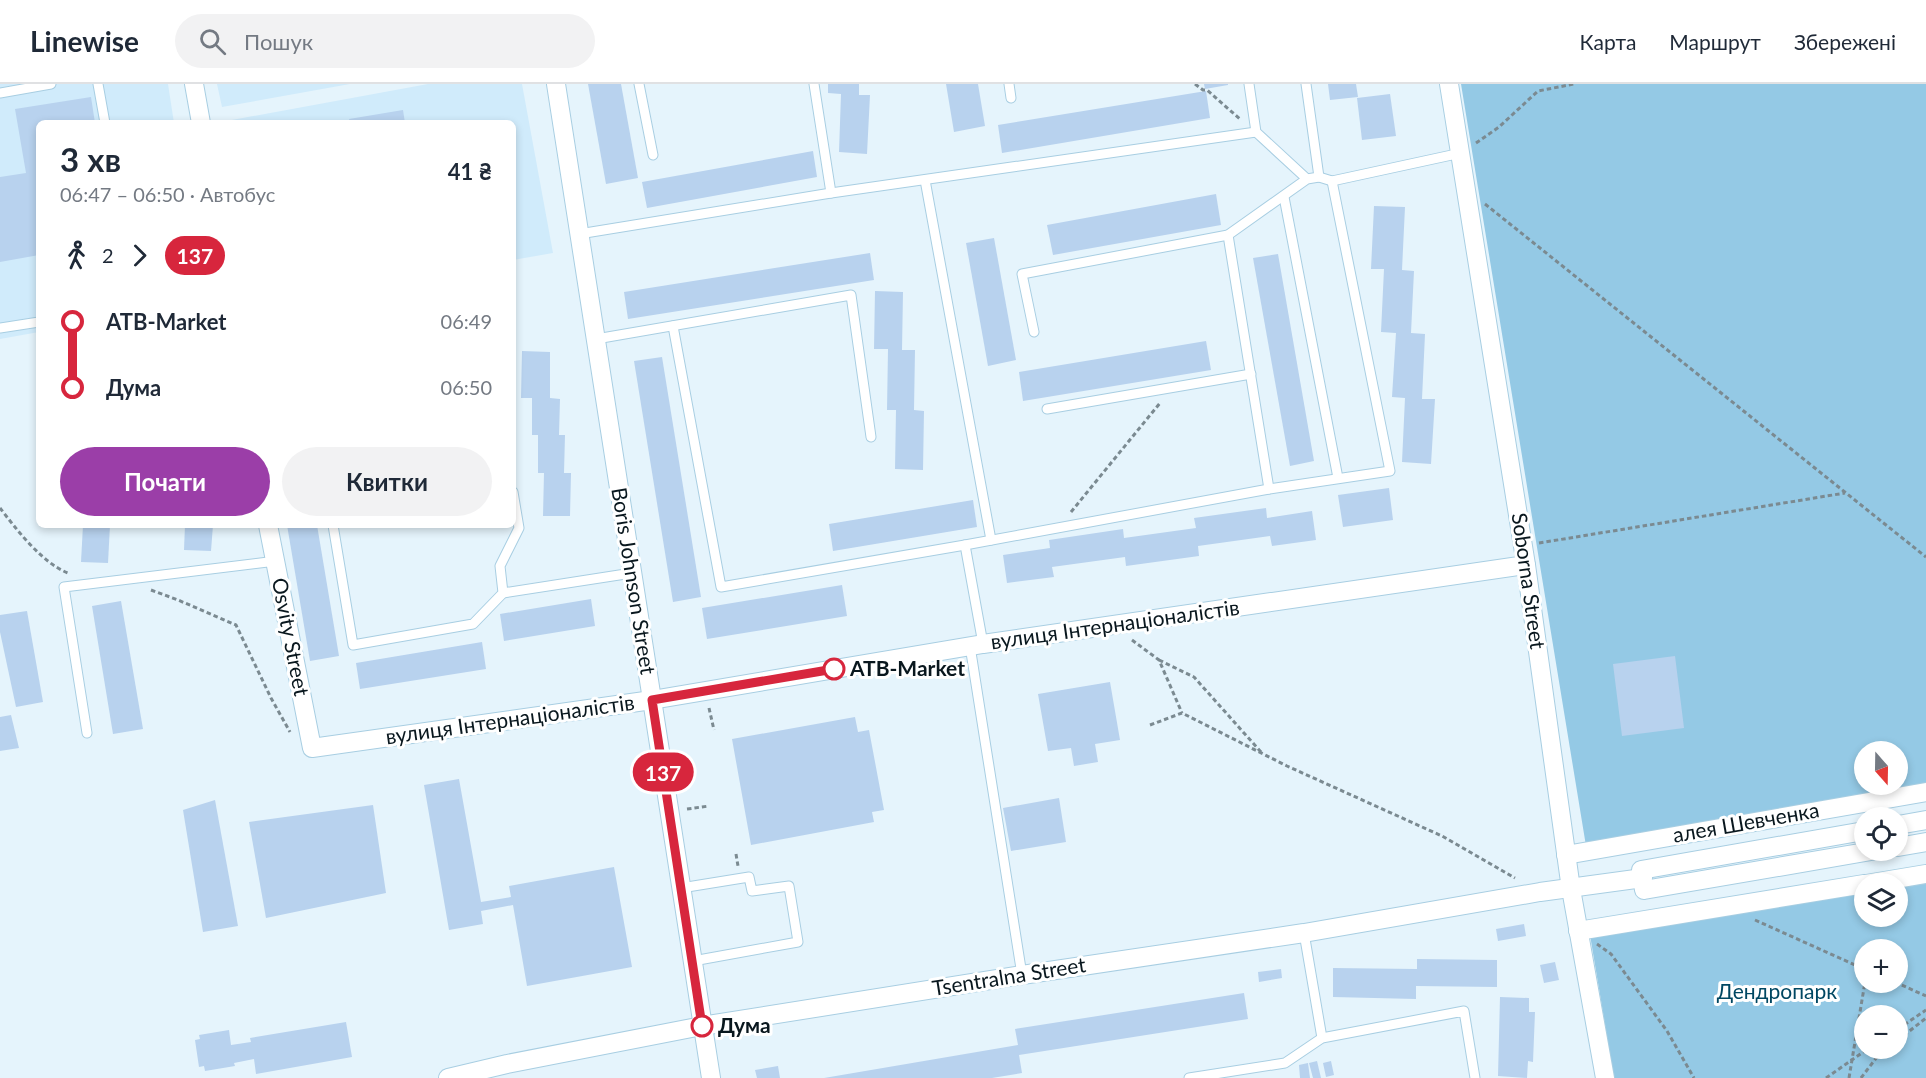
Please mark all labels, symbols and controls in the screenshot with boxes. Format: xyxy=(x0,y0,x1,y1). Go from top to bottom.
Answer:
search box xyxy=(175,14,595,68)
text: Linewise xyxy=(30,24,139,58)
icon: search xyxy=(196,25,229,58)
text: Пошук xyxy=(244,28,313,55)
text: Карта xyxy=(1580,29,1636,54)
text: Маршрут xyxy=(1669,29,1761,54)
text: Збережені xyxy=(1794,29,1896,54)
text: 3 хв xyxy=(60,139,121,179)
text: 41 ₴ xyxy=(448,158,492,185)
text: 06:47 – 06:50 · Автобус xyxy=(60,182,275,206)
icon: walk xyxy=(60,239,93,272)
icon: forward xyxy=(123,239,156,272)
text: 2 xyxy=(102,243,114,267)
text: 137 xyxy=(177,243,213,268)
text: ATB-Market xyxy=(106,308,227,335)
text: 06:49 xyxy=(441,309,492,333)
text: Дума xyxy=(106,374,161,401)
text: 06:50 xyxy=(441,375,492,399)
button: Почати xyxy=(60,447,270,516)
button: Квитки xyxy=(282,447,492,516)
street label: Boris Johnson Street xyxy=(607,485,662,677)
street label: Soborna Street xyxy=(1508,511,1551,651)
street label: Osvity Street xyxy=(268,575,315,698)
street label: вулиця Інтернаціоналістів xyxy=(989,594,1241,653)
place label: ATB-Market xyxy=(849,655,965,680)
marker: ATB-Market xyxy=(823,658,845,680)
street label: вулиця Інтернаціоналістів xyxy=(384,689,636,748)
north arrow xyxy=(1854,741,1908,795)
map controls xyxy=(1854,741,1908,1059)
line badge: 137 xyxy=(628,752,698,792)
text: 137 xyxy=(645,760,681,785)
street label: алея Шевченка xyxy=(1671,796,1821,847)
button: locate xyxy=(1854,807,1908,861)
button: layers xyxy=(1854,873,1908,927)
button: + xyxy=(1854,939,1908,993)
street label: Tsentralna Street xyxy=(930,951,1088,1000)
park label: Дендропарк xyxy=(1717,978,1837,1003)
button: − xyxy=(1854,1005,1908,1059)
place label: Дума xyxy=(718,1012,771,1037)
marker: Дума xyxy=(691,1015,713,1037)

